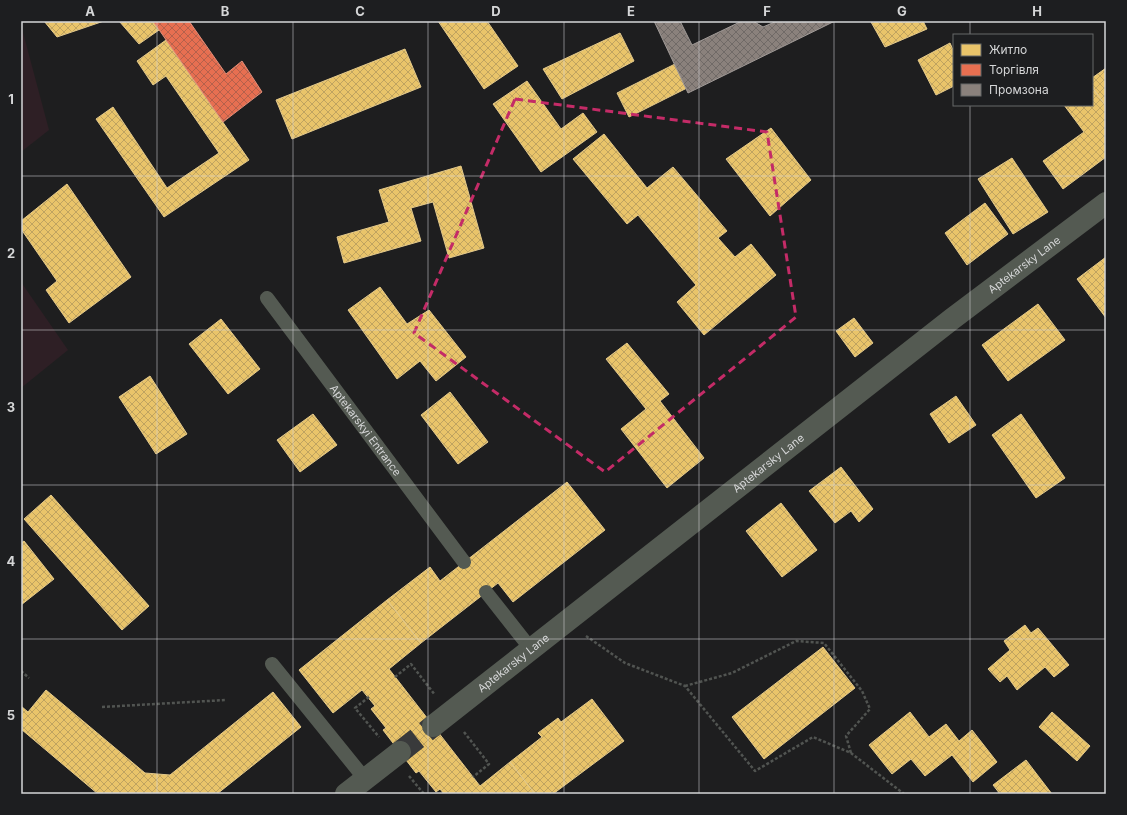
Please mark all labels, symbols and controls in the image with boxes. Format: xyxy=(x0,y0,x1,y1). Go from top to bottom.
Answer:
text: A xyxy=(85,3,95,19)
text: B xyxy=(221,3,230,19)
text: C xyxy=(355,3,365,19)
text: D xyxy=(491,3,501,19)
text: E xyxy=(627,3,635,19)
text: F xyxy=(763,3,771,19)
text: G xyxy=(897,3,907,19)
text: H xyxy=(1032,3,1042,19)
legend xyxy=(953,34,1093,106)
text: Житло xyxy=(989,42,1027,57)
text: Торгівля xyxy=(989,62,1039,77)
text: Промзона xyxy=(989,82,1049,97)
text: 1 xyxy=(8,91,14,107)
street label: Aptekarsky Lane xyxy=(985,233,1063,296)
text: 2 xyxy=(7,245,15,261)
street label: Aptekarskyi Entrance xyxy=(327,382,404,479)
text: 3 xyxy=(7,399,15,415)
street label: Aptekarsky Lane xyxy=(730,431,807,496)
text: 4 xyxy=(7,553,16,569)
street label: Aptekarsky Lane xyxy=(475,631,552,695)
text: 5 xyxy=(7,707,15,723)

